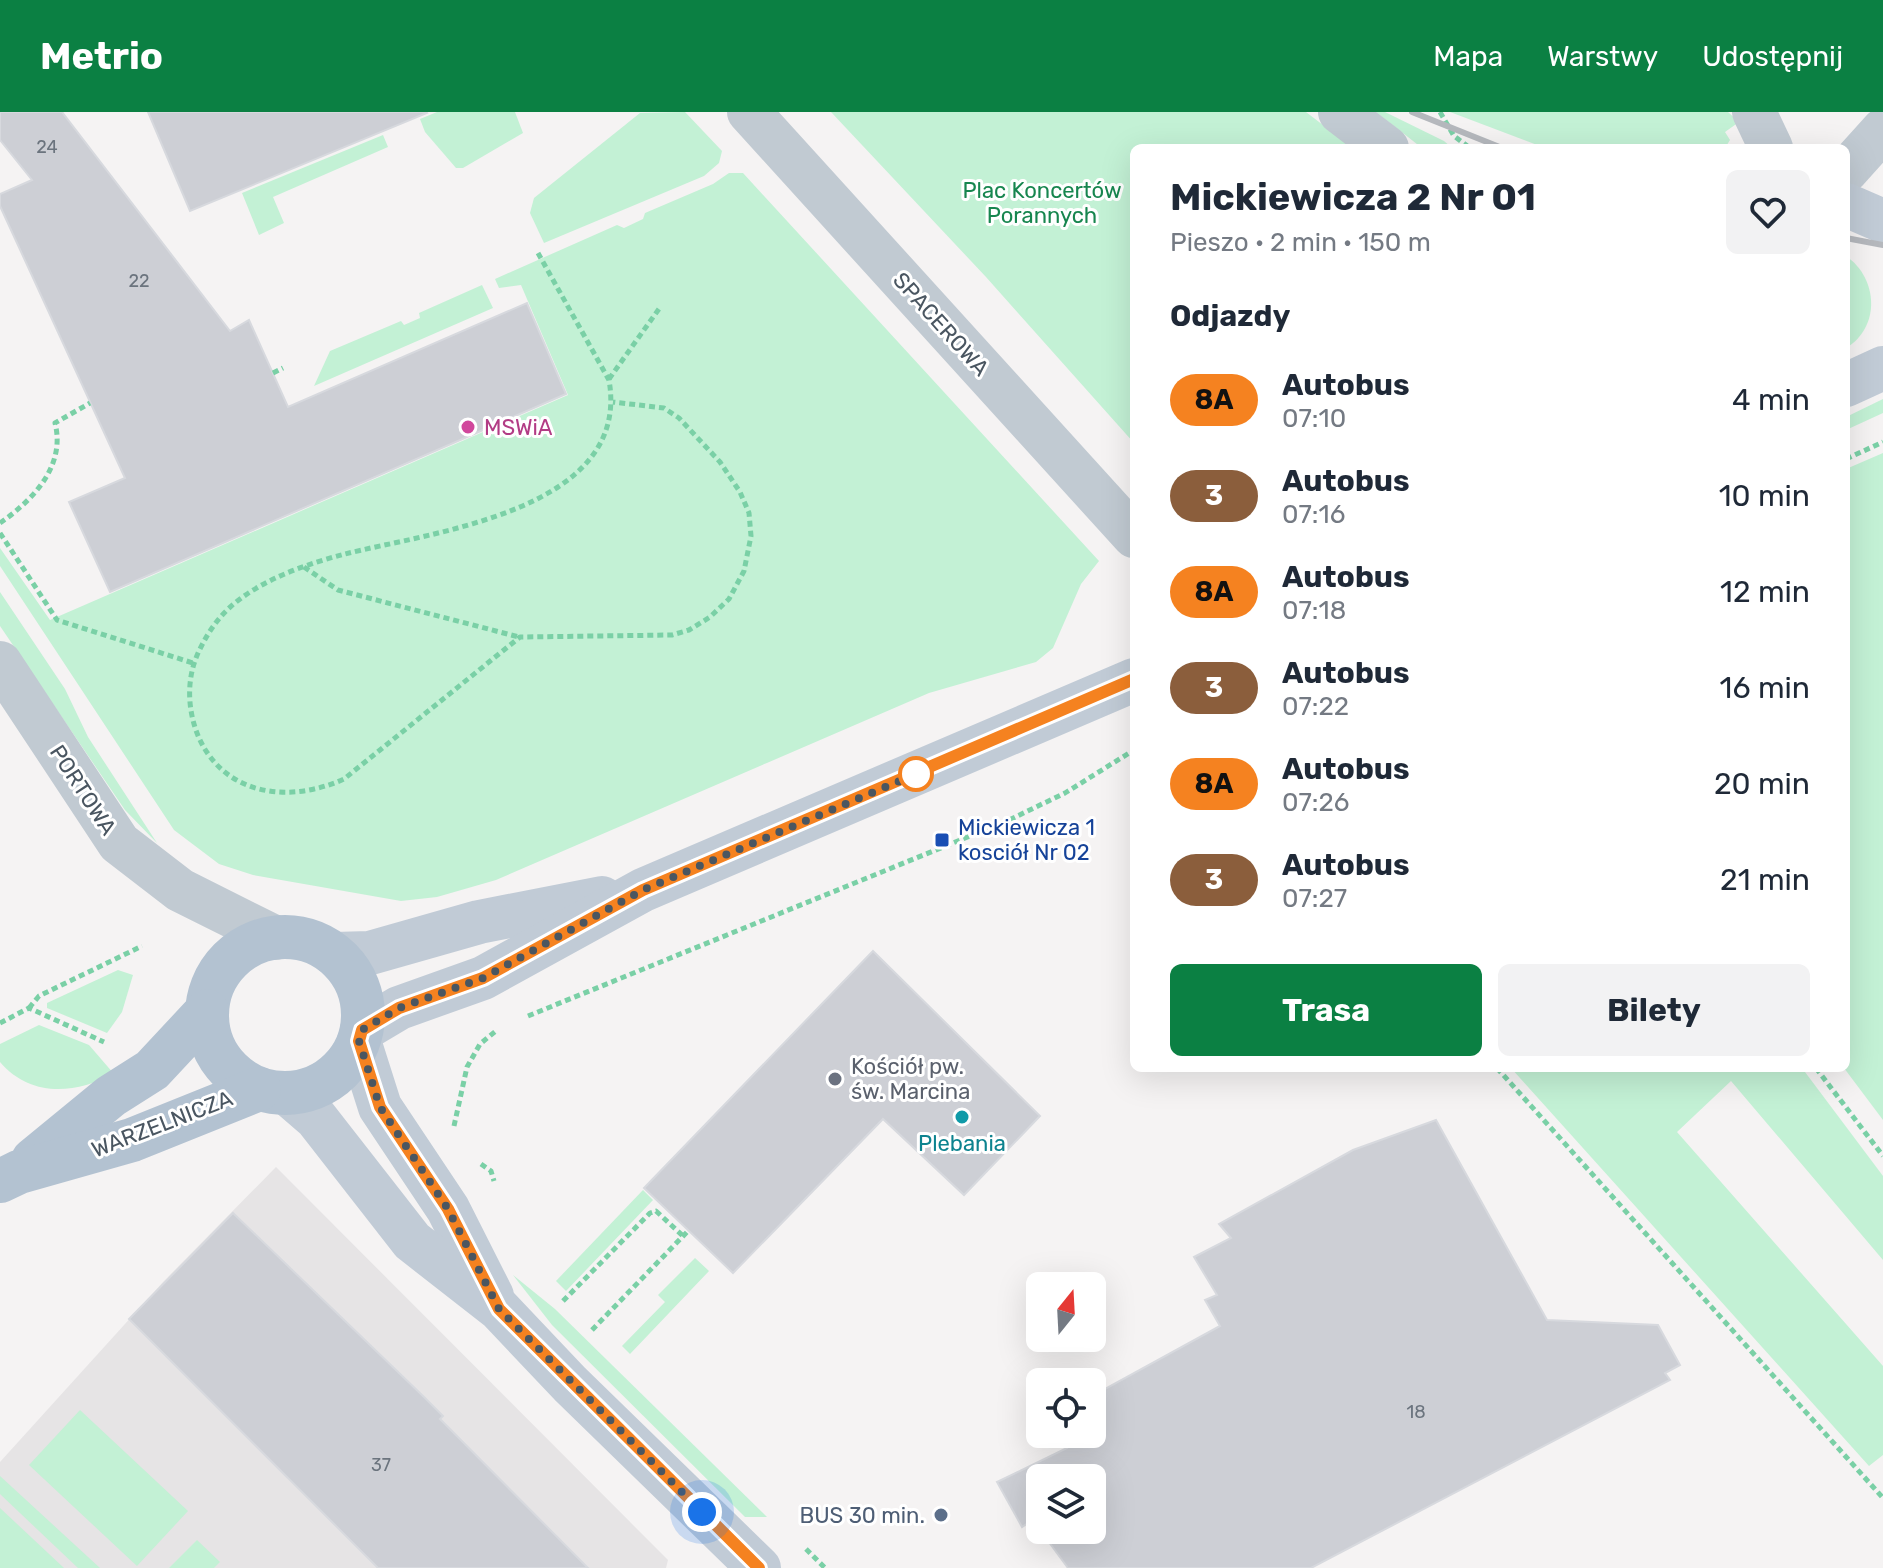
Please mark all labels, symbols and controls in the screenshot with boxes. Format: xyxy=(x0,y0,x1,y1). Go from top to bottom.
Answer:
text: Metrio xyxy=(40,33,163,79)
text: Mapa xyxy=(1433,40,1503,73)
text: Warstwy xyxy=(1547,40,1658,73)
text: Udostępnij xyxy=(1702,40,1843,73)
house number: 24 xyxy=(36,136,58,158)
button: heart xyxy=(1726,170,1810,254)
text: Mickiewicza 2 Nr 01 xyxy=(1170,174,1536,220)
park label: Plac Koncertów Porannych xyxy=(962,177,1122,229)
text: Pieszo · 2 min · 150 m xyxy=(1170,227,1431,258)
street label: SPACEROWA xyxy=(887,267,995,382)
house number: 22 xyxy=(128,270,150,292)
text: Odjazdy xyxy=(1170,298,1290,334)
text: Autobus xyxy=(1282,367,1410,403)
text: 4 min xyxy=(1732,382,1810,418)
text: 8A xyxy=(1194,383,1234,416)
text: 07:10 xyxy=(1282,403,1346,434)
place label: MSWiA xyxy=(484,414,553,441)
marker: MSWiA xyxy=(459,418,477,436)
text: Autobus xyxy=(1282,463,1410,499)
text: 10 min xyxy=(1719,478,1810,514)
text: 3 xyxy=(1205,479,1223,512)
text: 07:16 xyxy=(1282,499,1345,530)
text: Autobus xyxy=(1282,559,1410,595)
text: 12 min xyxy=(1720,574,1810,610)
text: 8A xyxy=(1194,575,1234,608)
text: 07:18 xyxy=(1282,595,1346,626)
text: Autobus xyxy=(1282,655,1410,691)
text: 16 min xyxy=(1720,670,1810,706)
text: 3 xyxy=(1205,671,1223,704)
text: 07:22 xyxy=(1282,691,1349,722)
street label: PORTOWA xyxy=(44,740,122,840)
text: Autobus xyxy=(1282,751,1410,787)
unlabelled marker xyxy=(899,757,933,791)
text: 20 min xyxy=(1714,766,1810,802)
text: 8A xyxy=(1194,767,1234,800)
text: 07:26 xyxy=(1282,787,1349,818)
place label: Mickiewicza 1 kosciół Nr 02 xyxy=(958,814,1095,866)
marker: Mickiewicza 1 kosciół Nr 02 xyxy=(933,831,951,849)
text: Autobus xyxy=(1282,847,1410,883)
text: 21 min xyxy=(1720,862,1810,898)
text: 3 xyxy=(1205,863,1223,896)
text: 07:27 xyxy=(1282,883,1347,914)
button: Trasa xyxy=(1170,964,1482,1056)
button: Bilety xyxy=(1498,964,1810,1056)
place label: Kościół pw. św. Marcina xyxy=(851,1053,970,1105)
marker: Kościół pw. św. Marcina xyxy=(826,1070,844,1088)
street label: WARZELNICZA xyxy=(88,1085,237,1163)
marker: Plebania xyxy=(953,1108,971,1126)
place label: Plebania xyxy=(918,1130,1006,1157)
north arrow xyxy=(1026,1272,1106,1352)
map controls xyxy=(1026,1272,1106,1544)
button: locate xyxy=(1026,1368,1106,1448)
house number: 18 xyxy=(1406,1401,1426,1423)
house number: 37 xyxy=(371,1454,391,1476)
button: layers xyxy=(1026,1464,1106,1544)
your location xyxy=(682,1492,722,1532)
place label: BUS 30 min. xyxy=(799,1502,925,1529)
marker: BUS 30 min. xyxy=(932,1506,950,1524)

